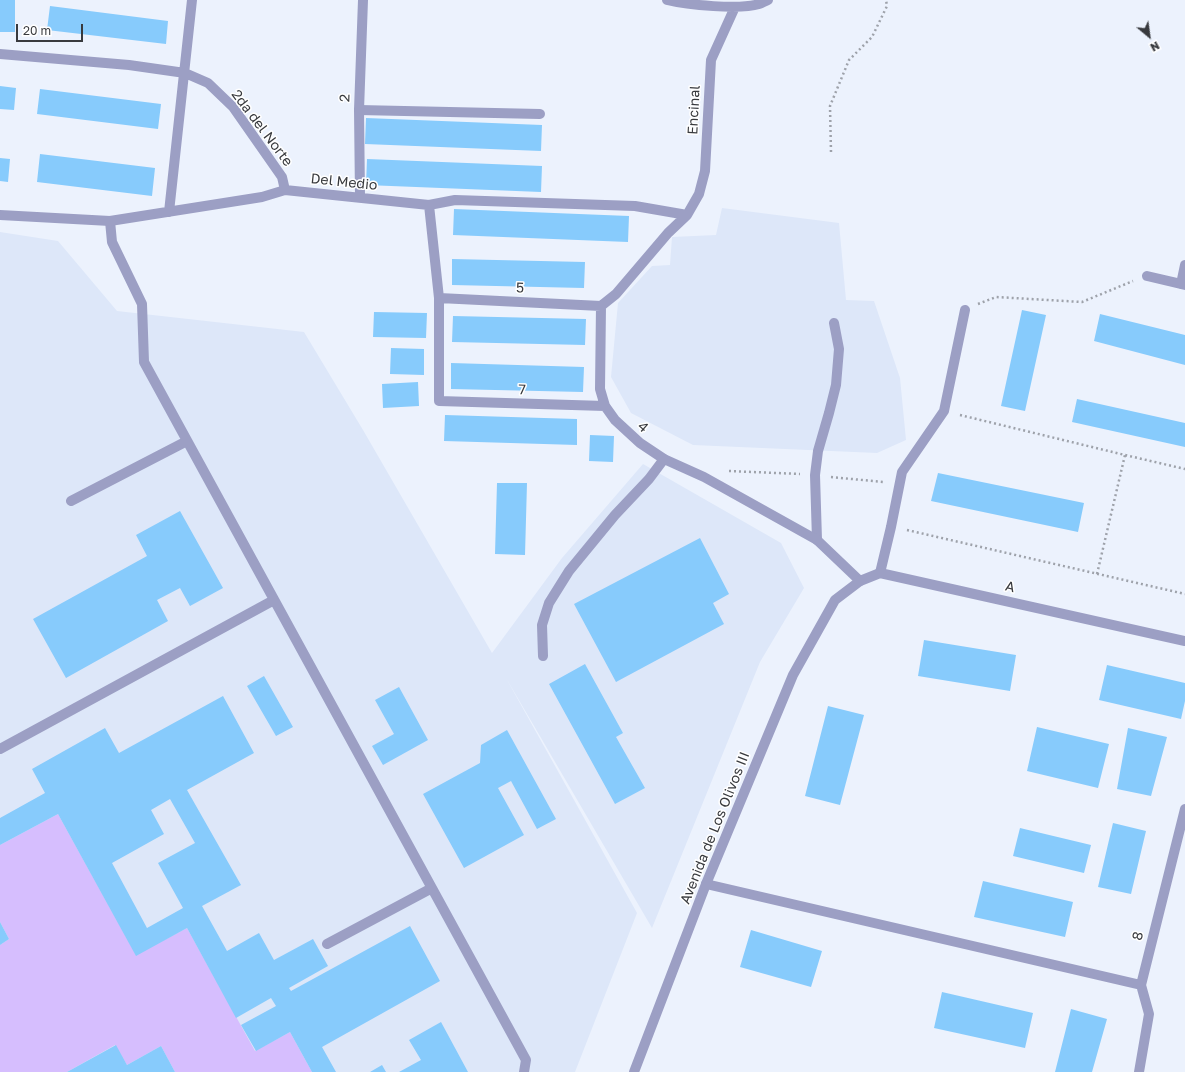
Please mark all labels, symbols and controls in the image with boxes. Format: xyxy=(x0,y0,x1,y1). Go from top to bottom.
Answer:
scale bar xyxy=(18,16,85,42)
north arrow xyxy=(1129,16,1169,56)
text: 20 m xyxy=(23,23,51,38)
text: N xyxy=(1148,39,1162,55)
street label: Encinal xyxy=(684,85,704,135)
street label: 2da del Norte xyxy=(228,86,296,170)
street label: 2 xyxy=(336,94,354,102)
street label: Del Medio xyxy=(310,170,378,194)
street label: 5 xyxy=(516,279,524,297)
street label: 7 xyxy=(518,381,526,399)
street label: 4 xyxy=(634,418,652,436)
street label: A xyxy=(1004,578,1016,596)
street label: Avenida de Los Olivos III xyxy=(677,749,753,907)
street label: 8 xyxy=(1129,930,1147,942)

